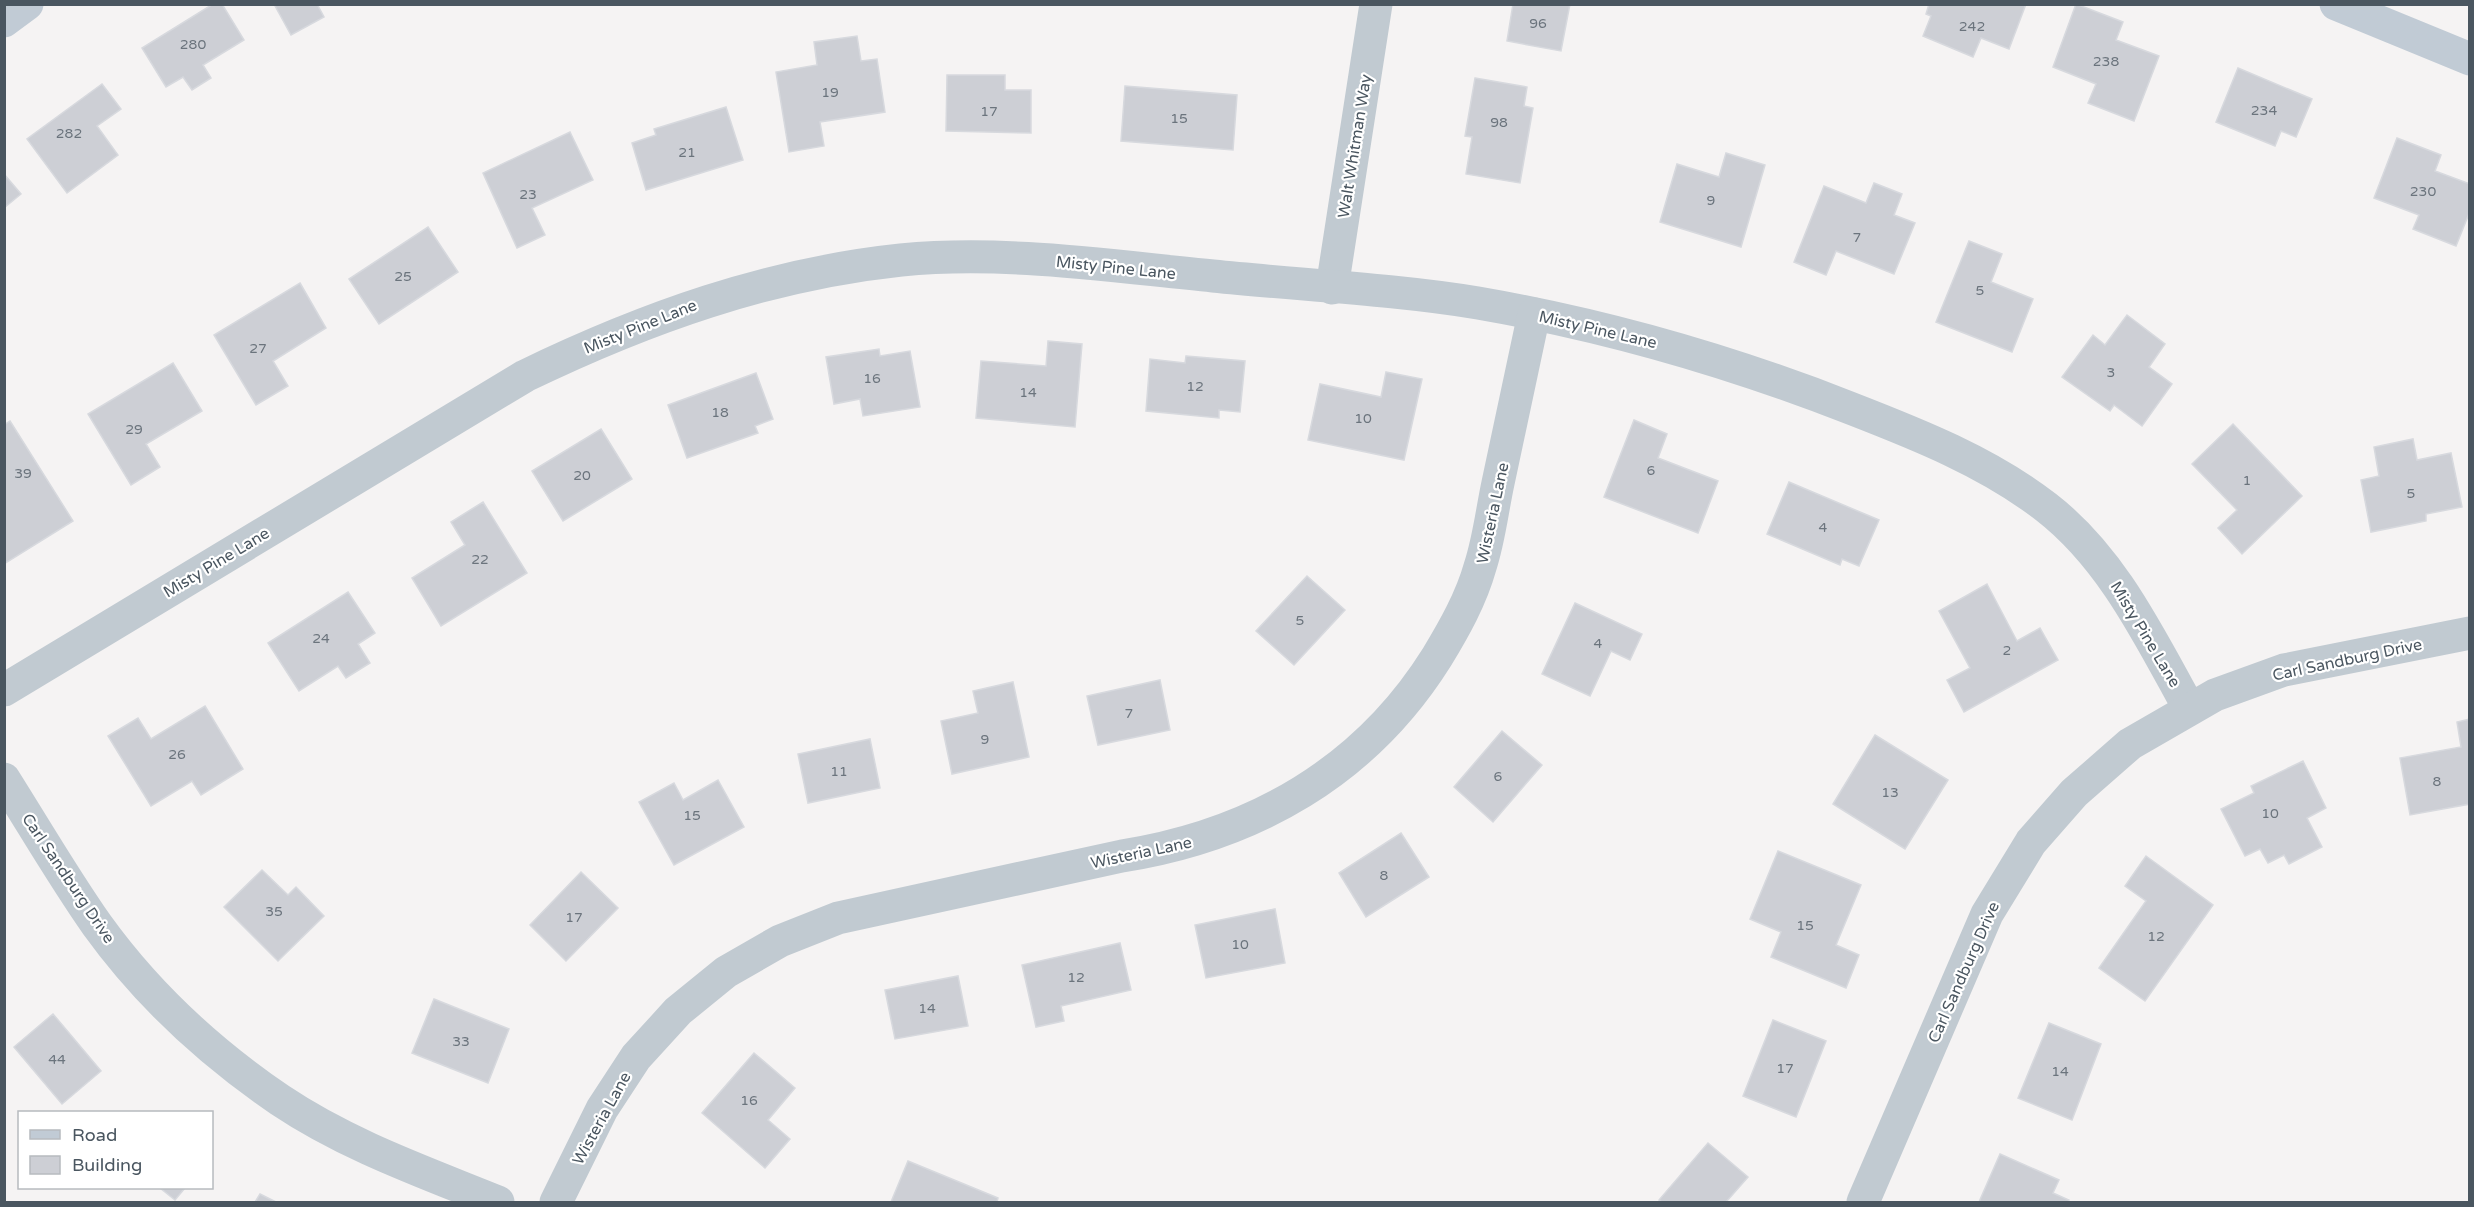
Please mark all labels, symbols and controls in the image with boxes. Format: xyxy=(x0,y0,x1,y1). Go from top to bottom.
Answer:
house number: 96 xyxy=(1529,15,1547,32)
house number: 242 xyxy=(1959,18,1985,35)
house number: 280 xyxy=(180,36,206,53)
house number: 238 xyxy=(2093,53,2119,70)
street label: Walt Whitman Way xyxy=(1334,72,1376,220)
house number: 19 xyxy=(821,84,839,101)
house number: 234 xyxy=(2251,102,2277,119)
house number: 17 xyxy=(980,103,998,120)
house number: 15 xyxy=(1170,110,1188,127)
house number: 98 xyxy=(1490,114,1508,131)
house number: 282 xyxy=(56,125,82,142)
house number: 21 xyxy=(678,144,696,161)
house number: 230 xyxy=(2410,183,2436,200)
house number: 23 xyxy=(519,186,537,203)
house number: 9 xyxy=(1707,192,1715,209)
house number: 7 xyxy=(1853,229,1861,246)
street label: Misty Pine Lane xyxy=(1055,252,1177,284)
house number: 25 xyxy=(394,268,412,285)
house number: 5 xyxy=(1976,282,1984,299)
street label: Misty Pine Lane xyxy=(581,295,700,359)
street label: Misty Pine Lane xyxy=(1537,307,1659,353)
house number: 27 xyxy=(249,340,267,357)
house number: 3 xyxy=(2107,364,2115,381)
house number: 16 xyxy=(863,370,881,387)
house number: 12 xyxy=(1186,378,1204,395)
house number: 14 xyxy=(1019,384,1037,401)
house number: 18 xyxy=(711,404,729,421)
house number: 10 xyxy=(1354,410,1372,427)
house number: 29 xyxy=(125,421,143,438)
street label: Wisteria Lane xyxy=(1472,461,1513,566)
house number: 6 xyxy=(1647,462,1656,479)
house number: 39 xyxy=(14,465,32,482)
house number: 20 xyxy=(573,467,591,484)
house number: 1 xyxy=(2243,472,2251,489)
house number: 5 xyxy=(2407,485,2415,502)
house number: 4 xyxy=(1819,519,1828,536)
street label: Misty Pine Lane xyxy=(160,523,273,602)
house number: 22 xyxy=(471,551,489,568)
street label: Misty Pine Lane xyxy=(2106,578,2185,691)
house number: 5 xyxy=(1296,612,1304,629)
house number: 24 xyxy=(312,630,330,647)
street label: Carl Sandburg Drive xyxy=(2271,634,2424,686)
house number: 4 xyxy=(1594,635,1603,652)
house number: 2 xyxy=(2003,642,2011,659)
house number: 7 xyxy=(1125,705,1133,722)
house number: 9 xyxy=(981,731,989,748)
house number: 26 xyxy=(168,746,186,763)
house number: 11 xyxy=(830,763,848,780)
house number: 6 xyxy=(1494,768,1503,785)
house number: 8 xyxy=(2433,773,2442,790)
house number: 13 xyxy=(1881,784,1899,801)
house number: 10 xyxy=(2261,805,2279,822)
house number: 15 xyxy=(683,807,701,824)
street label: Carl Sandburg Drive xyxy=(17,810,119,947)
street label: Wisteria Lane xyxy=(1089,832,1194,873)
house number: 8 xyxy=(1380,867,1389,884)
street label: Carl Sandburg Drive xyxy=(1924,899,2004,1046)
house number: 35 xyxy=(265,903,283,920)
house number: 17 xyxy=(565,909,583,926)
house number: 15 xyxy=(1796,917,1814,934)
house number: 12 xyxy=(2147,928,2165,945)
house number: 10 xyxy=(1231,936,1249,953)
house number: 12 xyxy=(1067,969,1085,986)
house number: 14 xyxy=(918,1000,936,1017)
house number: 33 xyxy=(452,1033,470,1050)
house number: 44 xyxy=(48,1051,66,1068)
house number: 17 xyxy=(1776,1060,1794,1077)
house number: 14 xyxy=(2051,1063,2069,1080)
street label: Wisteria Lane xyxy=(568,1069,636,1168)
house number: 16 xyxy=(740,1092,758,1109)
legend xyxy=(18,1111,213,1189)
text: Road xyxy=(72,1124,117,1146)
text: Building xyxy=(72,1154,142,1176)

